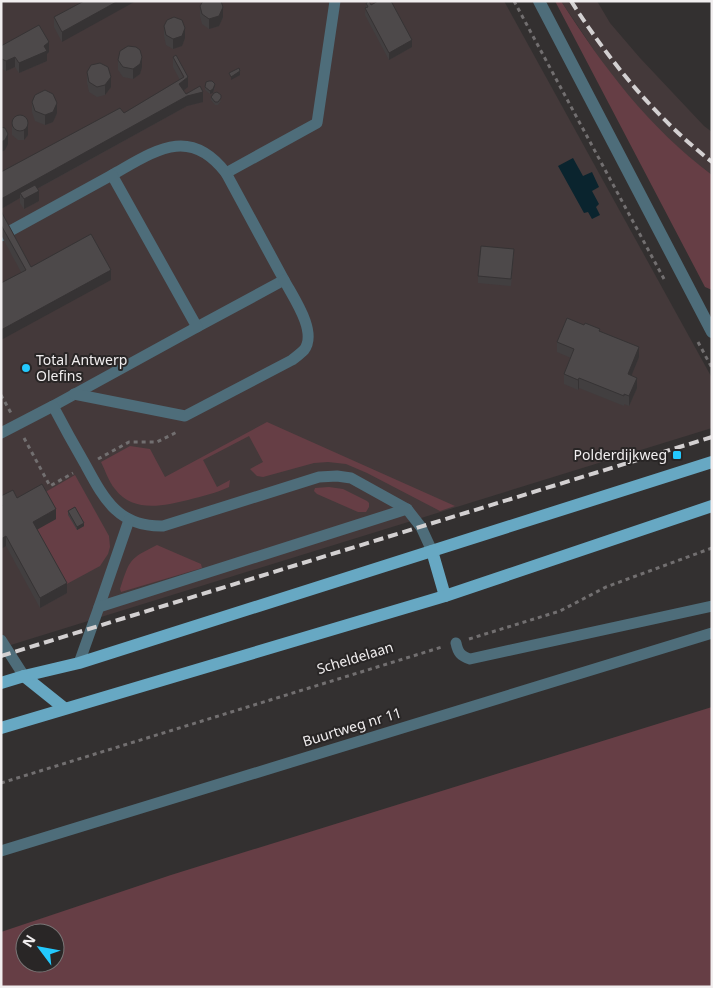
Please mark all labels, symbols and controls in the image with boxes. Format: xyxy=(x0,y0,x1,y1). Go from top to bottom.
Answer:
place label: Total Antwerp Olefins xyxy=(36,350,127,385)
marker: Total Antwerp Olefins xyxy=(20,362,32,374)
place label: Polderdijkweg xyxy=(574,445,667,464)
marker: Polderdijkweg xyxy=(671,449,683,461)
street label: Scheldelaan xyxy=(314,637,395,678)
street label: Buurtweg nr 11 xyxy=(300,702,404,751)
north arrow xyxy=(15,923,65,973)
text: N xyxy=(17,931,40,951)

